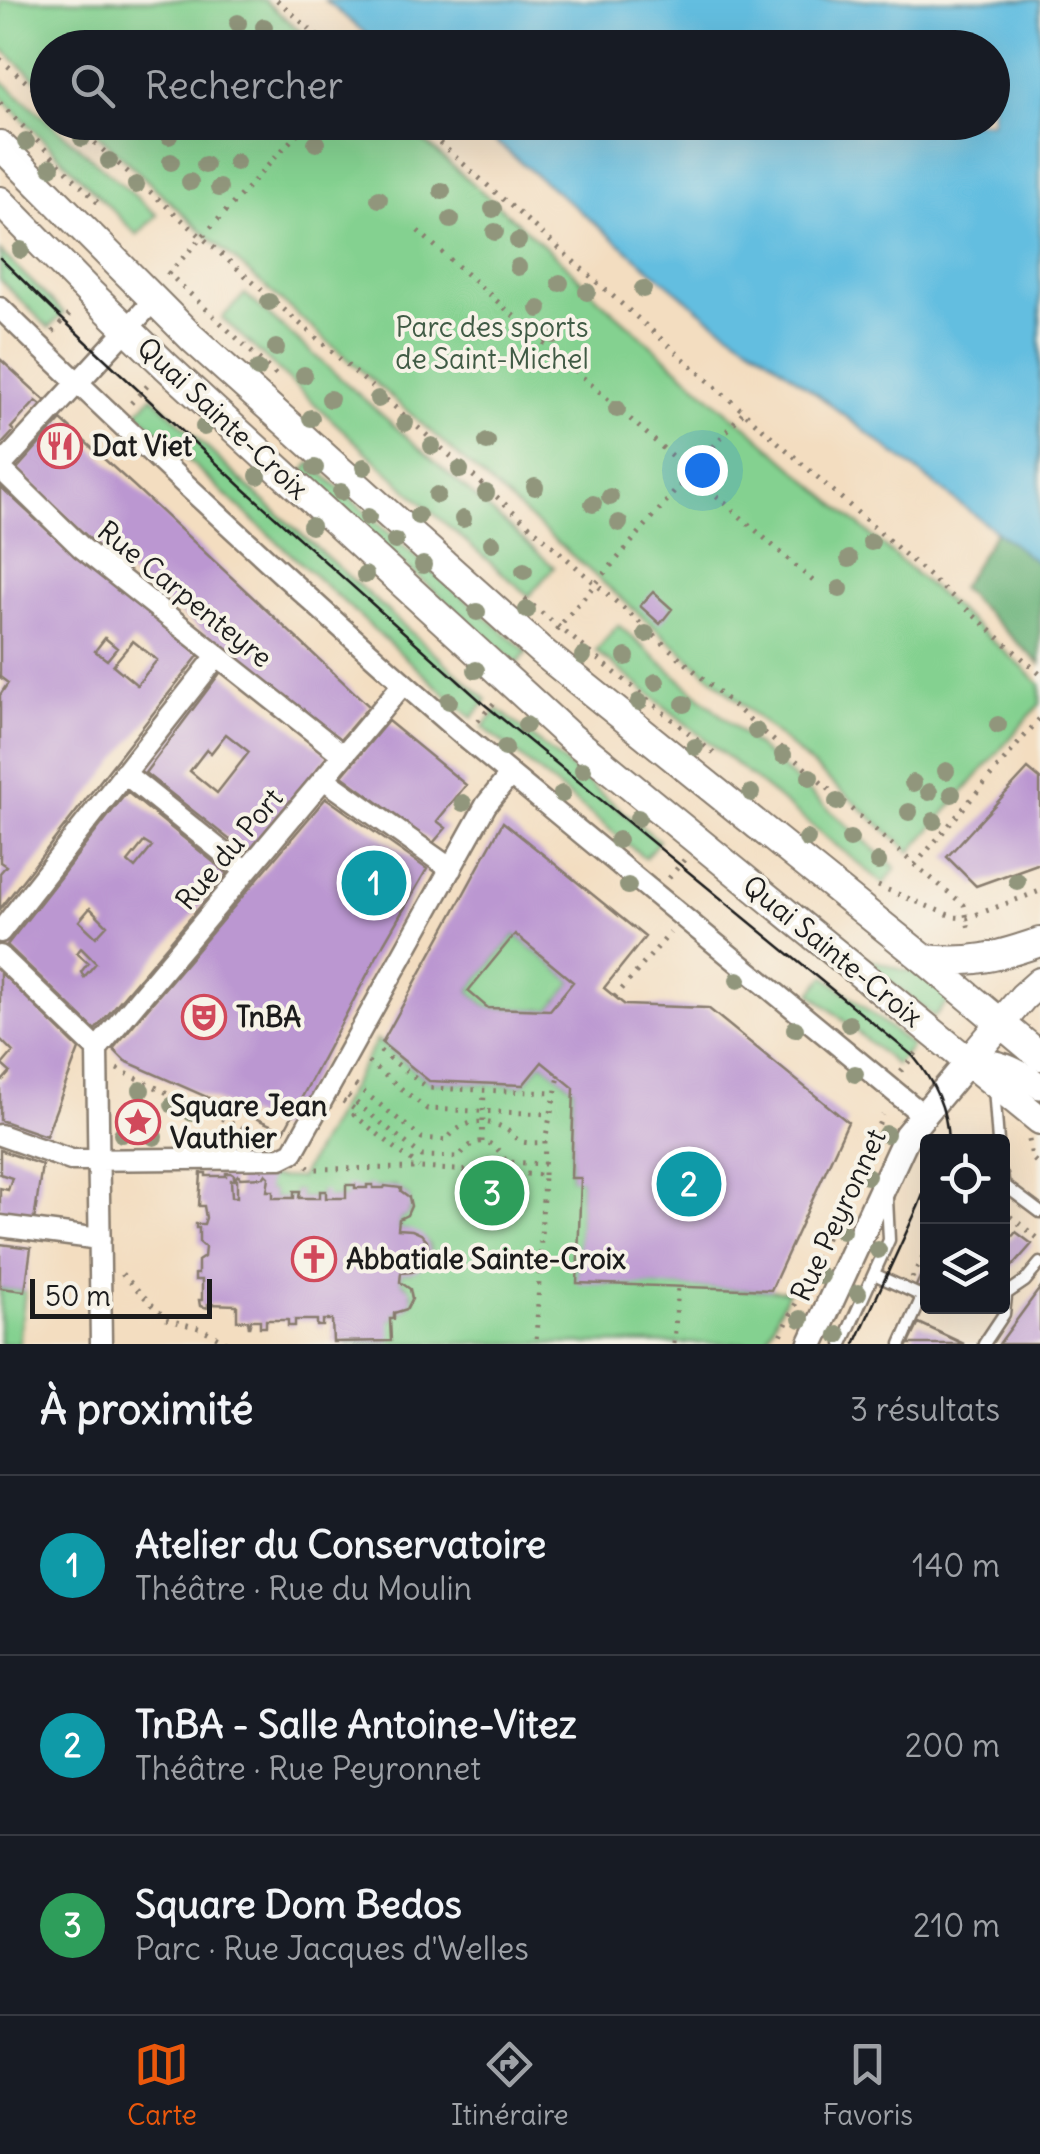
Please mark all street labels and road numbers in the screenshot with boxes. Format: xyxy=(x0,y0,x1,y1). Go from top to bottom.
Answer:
street label: Quai Sainte-Croix xyxy=(130,329,316,507)
street label: Rue Carpenteyre xyxy=(90,513,280,675)
street label: Rue du Port xyxy=(168,781,290,917)
street label: Quai Sainte-Croix xyxy=(736,867,931,1035)
street label: Rue Peyronnet xyxy=(782,1123,894,1307)

